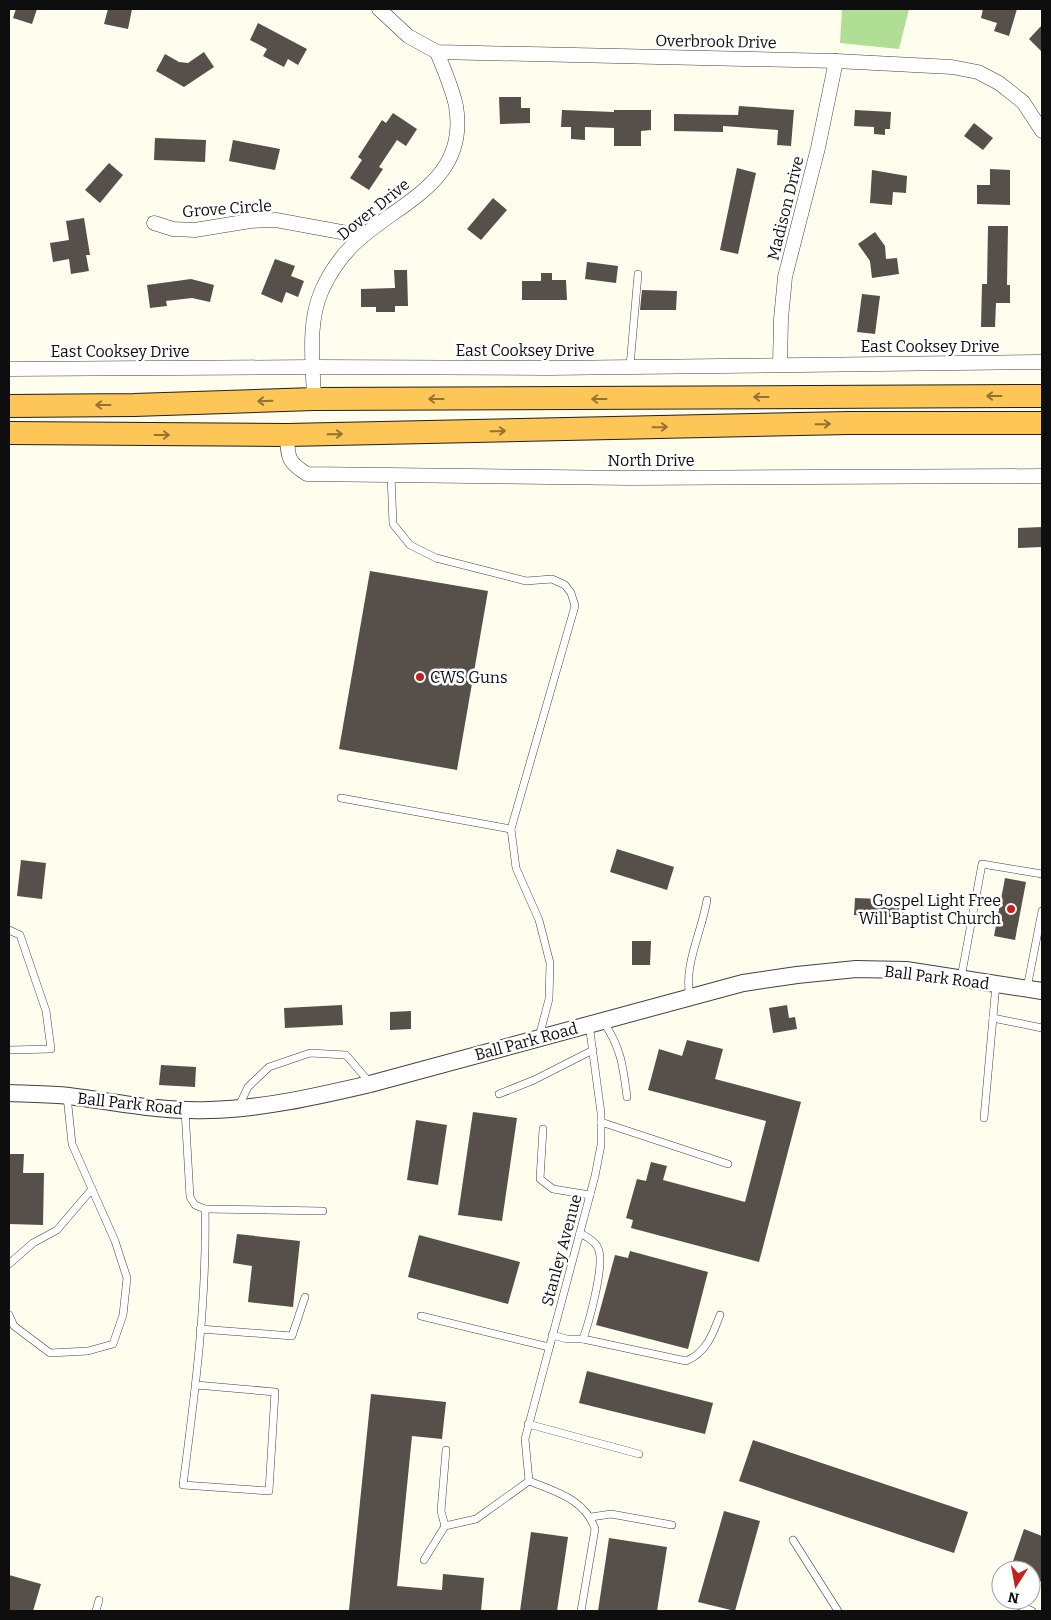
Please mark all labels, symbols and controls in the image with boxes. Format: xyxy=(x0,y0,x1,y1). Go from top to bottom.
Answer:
street label: Overbrook Drive xyxy=(655,31,777,52)
street label: Madison Drive xyxy=(763,154,808,262)
street label: Dover Drive xyxy=(334,175,413,244)
street label: Grove Circle xyxy=(181,196,273,221)
street label: East Cooksey Drive xyxy=(860,337,1000,356)
street label: East Cooksey Drive xyxy=(455,341,595,360)
street label: East Cooksey Drive xyxy=(50,342,190,361)
one-way arrow xyxy=(986,391,1002,401)
one-way arrow xyxy=(753,393,769,402)
one-way arrow xyxy=(428,394,444,404)
one-way arrow xyxy=(591,394,607,403)
one-way arrow xyxy=(258,396,274,405)
one-way arrow xyxy=(95,400,112,410)
one-way arrow xyxy=(814,419,830,428)
one-way arrow xyxy=(652,422,668,432)
one-way arrow xyxy=(490,426,506,436)
one-way arrow xyxy=(154,430,170,440)
one-way arrow xyxy=(327,430,343,439)
street label: North Drive xyxy=(608,451,694,470)
place label: CWS Guns xyxy=(430,668,508,687)
marker: CWS Guns xyxy=(414,671,426,683)
place label: Gospel Light Free Will Baptist Church xyxy=(858,891,1001,928)
marker: Gospel Light Free Will Baptist Church xyxy=(1005,903,1017,915)
street label: Ball Park Road xyxy=(883,962,991,993)
street label: Ball Park Road xyxy=(473,1019,580,1064)
street label: Ball Park Road xyxy=(76,1089,184,1119)
street label: Stanley Avenue xyxy=(537,1192,586,1308)
north arrow xyxy=(991,1560,1041,1610)
text: N xyxy=(1007,1588,1021,1607)

